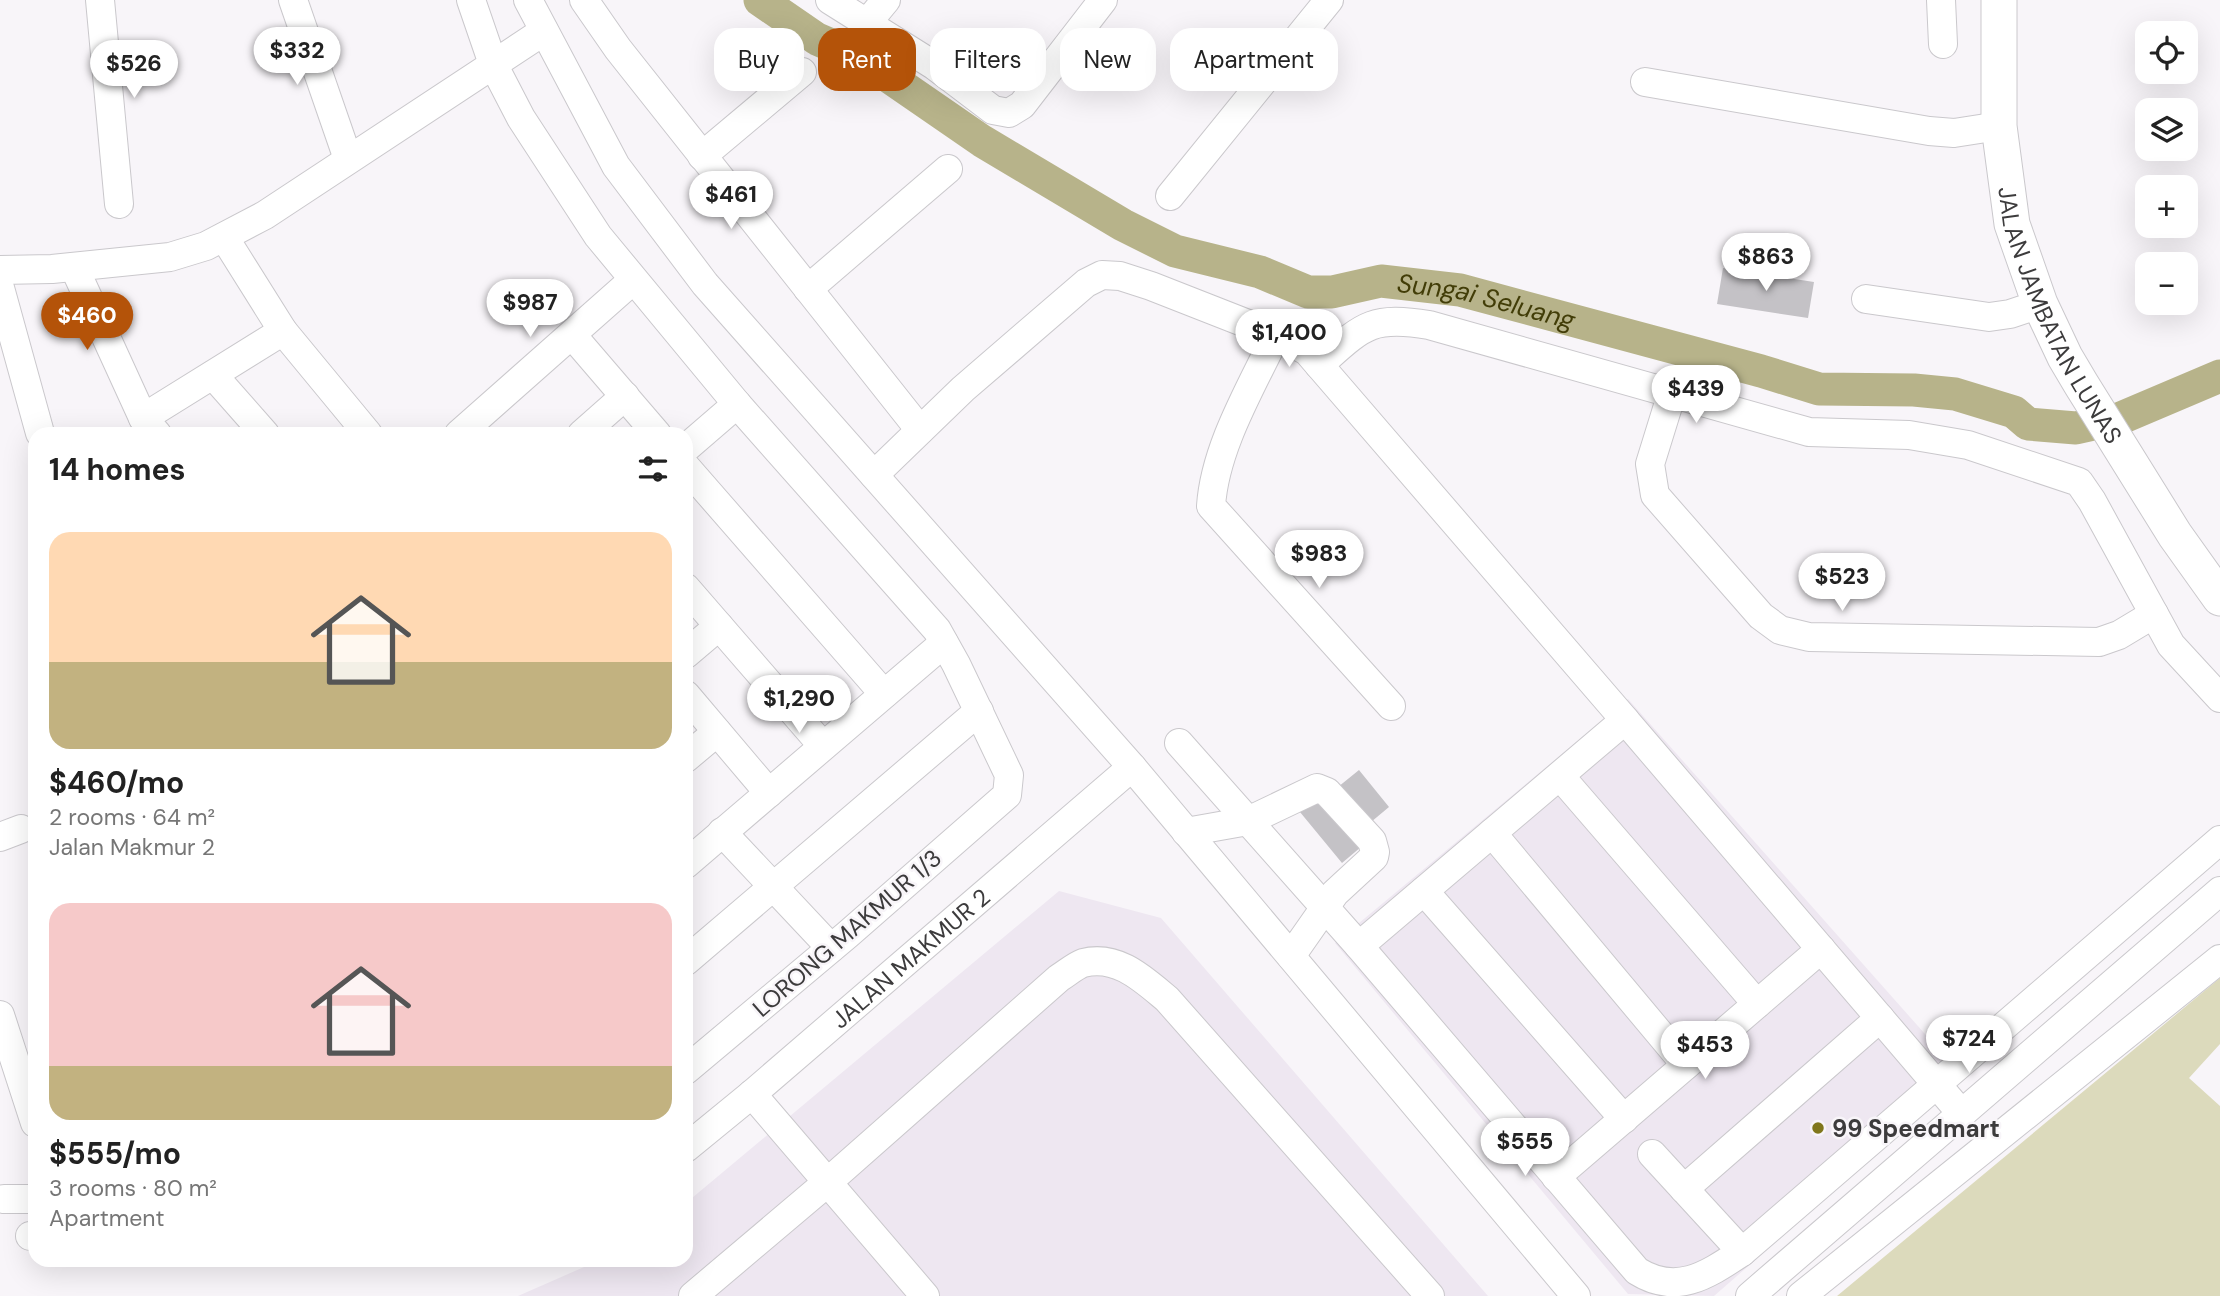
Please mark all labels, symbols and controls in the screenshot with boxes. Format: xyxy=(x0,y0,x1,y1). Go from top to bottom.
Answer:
map controls xyxy=(2135,21,2198,315)
button: locate xyxy=(2135,21,2198,84)
pin: $332 xyxy=(256,28,338,87)
chip: Buy xyxy=(714,28,804,91)
chip: Rent xyxy=(818,28,916,91)
chip: Filters xyxy=(930,28,1046,91)
chip: New xyxy=(1060,28,1156,91)
chip: Apartment xyxy=(1170,28,1338,91)
text: $332 xyxy=(270,35,324,65)
pin: $526 xyxy=(93,41,175,100)
text: $526 xyxy=(106,48,162,78)
button: layers xyxy=(2135,98,2198,161)
pin: $461 xyxy=(690,172,772,231)
button: + xyxy=(2135,175,2198,238)
text: $461 xyxy=(705,179,757,209)
street label: JALAN JAMBATAN LUNAS xyxy=(1992,185,2130,449)
pin: $863 xyxy=(1725,233,1807,293)
text: $863 xyxy=(1738,241,1794,271)
button: − xyxy=(2135,252,2198,315)
water label: Sungai Seluang xyxy=(1395,266,1580,337)
pin: $987 xyxy=(489,280,571,339)
text: $987 xyxy=(503,287,558,317)
pin: $460 xyxy=(46,292,128,352)
text: $460 xyxy=(57,300,117,330)
pin: $1,400 xyxy=(1232,310,1346,369)
text: $1,400 xyxy=(1251,317,1327,347)
pin: $439 xyxy=(1655,366,1737,425)
text: $439 xyxy=(1668,373,1724,403)
text: 14 homes xyxy=(49,450,186,489)
icon: filters xyxy=(634,450,672,488)
pin: $983 xyxy=(1278,530,1360,590)
text: $983 xyxy=(1291,538,1347,568)
pin: $523 xyxy=(1801,554,1883,613)
text: $523 xyxy=(1814,561,1870,591)
icon: home xyxy=(298,577,424,703)
pin: $1,290 xyxy=(742,676,856,735)
text: $1,290 xyxy=(763,683,835,713)
text: $460/mo xyxy=(49,763,184,802)
text: 2 rooms · 64 m² xyxy=(49,802,215,832)
text: Jalan Makmur 2 xyxy=(49,832,215,862)
street label: LORONG MAKMUR 1/3 xyxy=(746,842,948,1024)
street label: JALAN MAKMUR 2 xyxy=(825,881,996,1035)
icon: home xyxy=(298,948,424,1074)
pin: $724 xyxy=(1928,1016,2010,1075)
pin: $453 xyxy=(1664,1021,1746,1081)
text: $724 xyxy=(1942,1023,1996,1053)
text: $453 xyxy=(1676,1029,1734,1059)
place label: 99 Speedmart xyxy=(1832,1113,2000,1144)
pin: $555 xyxy=(1484,1118,1566,1178)
marker: 99 Speedmart xyxy=(1810,1120,1826,1136)
text: $555 xyxy=(1497,1126,1553,1156)
text: $555/mo xyxy=(49,1134,181,1173)
text: 3 rooms · 80 m² xyxy=(49,1173,217,1203)
text: Apartment xyxy=(49,1203,164,1233)

